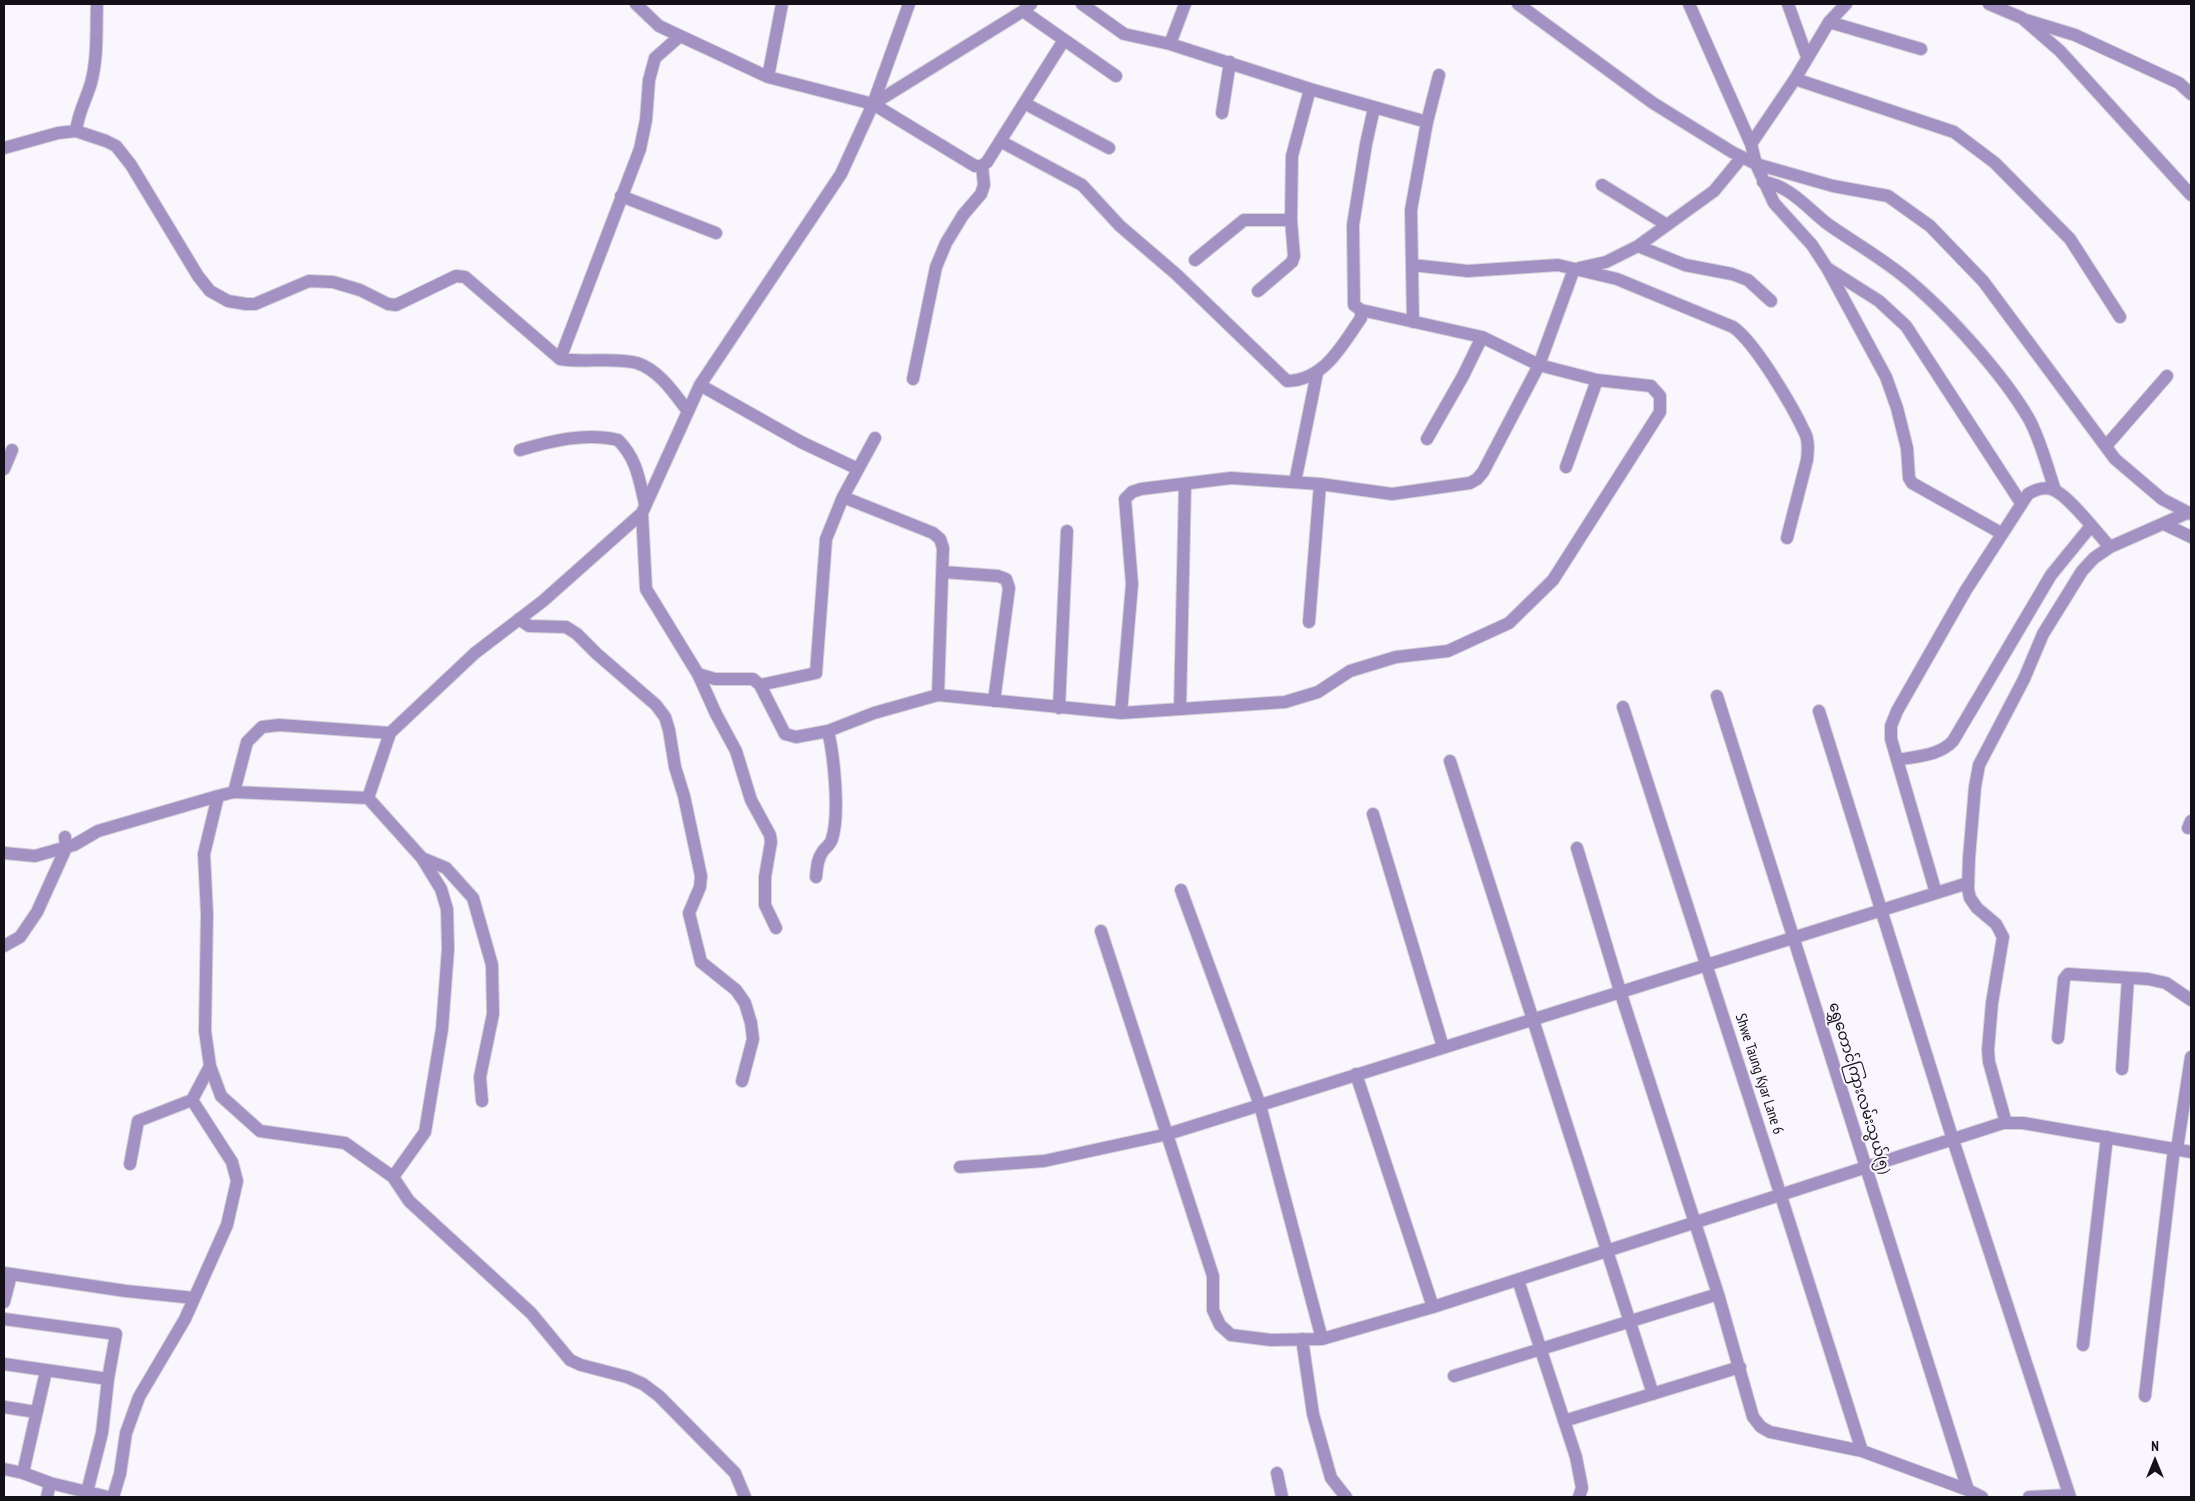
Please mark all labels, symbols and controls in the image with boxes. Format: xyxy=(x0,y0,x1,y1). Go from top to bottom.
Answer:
street label: ရွှေတောင်ကြားလမ်းသွယ်(၅) xyxy=(1824,1000,1894,1176)
street label: Shwe Taung Kyar Lane 6 xyxy=(1731,1011,1787,1137)
north arrow xyxy=(2130,1436,2180,1486)
text: N xyxy=(2151,1437,2159,1455)

